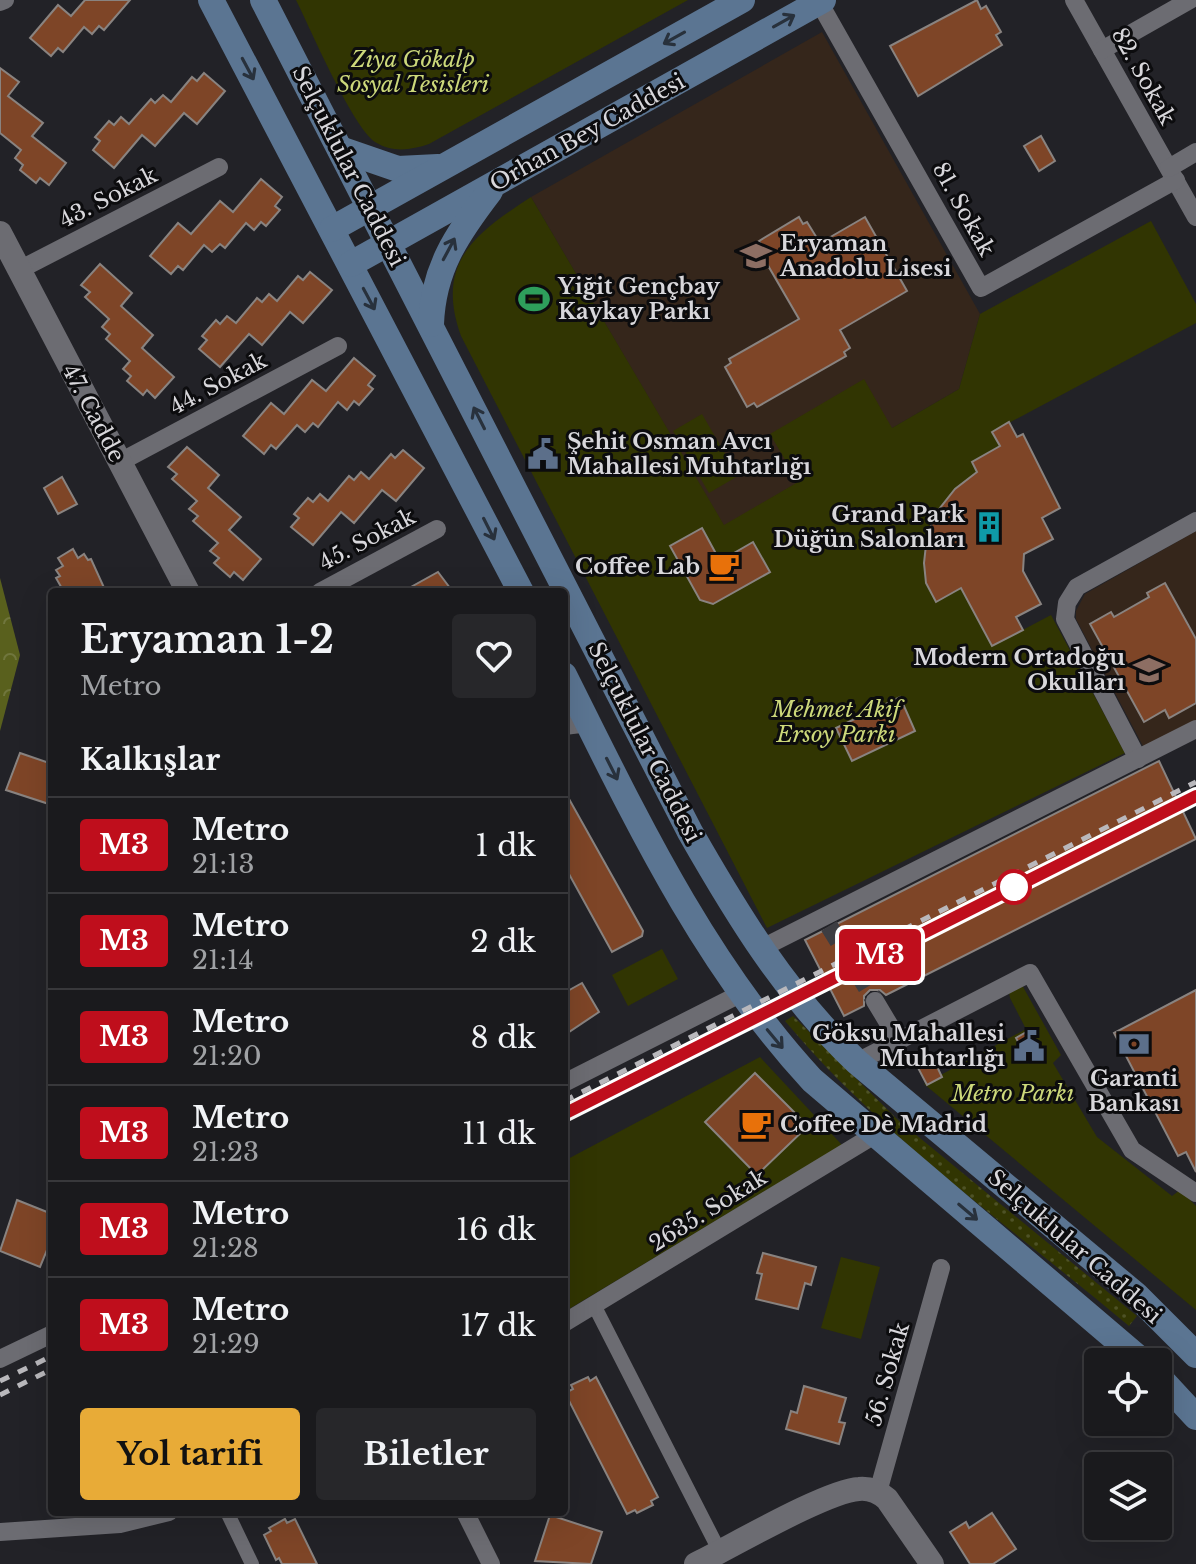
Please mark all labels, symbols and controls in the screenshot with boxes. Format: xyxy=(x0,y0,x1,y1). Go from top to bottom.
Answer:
one-way arrow xyxy=(772,13,796,29)
street label: 82. Sokak xyxy=(1106,23,1181,130)
one-way arrow xyxy=(662,31,686,46)
park label: Ziya Gökalp Sosyal Tesisleri xyxy=(337,46,490,98)
one-way arrow xyxy=(240,57,256,80)
street label: Selçuklular Caddesi xyxy=(286,62,411,271)
street label: Orhan Bey Caddesi xyxy=(485,67,690,197)
street label: 81. Sokak xyxy=(927,158,1001,261)
street label: 43. Sokak xyxy=(55,161,162,234)
place label: Eryaman Anadolu Lisesi xyxy=(779,230,951,282)
one-way arrow xyxy=(442,238,458,261)
school or university icon: Eryaman Anadolu Lisesi xyxy=(739,239,773,273)
place label: Yiğit Gençbay Kaykay Parkı xyxy=(557,273,721,325)
sports icon: Yiğit Gençbay Kaykay Parkı xyxy=(517,282,551,316)
one-way arrow xyxy=(362,286,377,310)
street label: 44. Sokak xyxy=(165,346,272,420)
street label: 47. Cadde xyxy=(57,360,131,467)
one-way arrow xyxy=(471,407,487,431)
place label: Şehit Osman Avcı Mahallesi Muhtarlığı xyxy=(567,428,811,480)
public building icon: Şehit Osman Avcı Mahallesi Muhtarlığı xyxy=(526,437,560,471)
place label: Grand Park Düğün Salonları xyxy=(773,501,965,553)
street label: 45. Sokak xyxy=(314,503,420,576)
building icon: Grand Park Düğün Salonları xyxy=(972,510,1006,544)
one-way arrow xyxy=(482,517,497,541)
cafe icon: Coffee Lab xyxy=(707,549,741,583)
place label: Coffee Lab xyxy=(575,553,700,580)
button: heart xyxy=(452,614,536,698)
text: Eryaman 1-2 xyxy=(80,616,334,663)
street label: Selçuklular Caddesi xyxy=(582,638,707,847)
place label: Modern Ortadoğu Okulları xyxy=(913,644,1125,696)
school or university icon: Modern Ortadoğu Okulları xyxy=(1132,653,1166,687)
text: Metro xyxy=(80,670,162,702)
park label: Mehmet Akif Ersoy Parkı xyxy=(771,696,905,748)
text: Kalkışlar xyxy=(80,741,220,778)
one-way arrow xyxy=(605,756,621,780)
text: Metro xyxy=(192,811,289,848)
text: M3 xyxy=(99,827,149,862)
text: 1 dk xyxy=(475,827,536,864)
text: 21:13 xyxy=(192,848,255,880)
unlabelled marker xyxy=(997,870,1031,904)
text: Metro xyxy=(192,907,289,944)
text: M3 xyxy=(99,923,149,958)
text: 2 dk xyxy=(470,923,536,960)
line badge: M3 xyxy=(844,929,916,981)
text: M3 xyxy=(855,937,905,972)
text: 21:14 xyxy=(192,944,254,976)
text: Metro xyxy=(192,1003,289,1040)
text: M3 xyxy=(99,1019,149,1054)
text: 8 dk xyxy=(470,1019,536,1056)
place label: Göksu Mahallesi Muhtarlığı xyxy=(812,1020,1005,1072)
bank icon: Garanti Bankası xyxy=(1117,1027,1151,1061)
one-way arrow xyxy=(766,1028,784,1049)
public building icon: Göksu Mahallesi Muhtarlığı xyxy=(1012,1029,1046,1063)
text: 21:20 xyxy=(192,1040,262,1072)
place label: Garanti Bankası xyxy=(1088,1065,1180,1117)
park label: Metro Parkı xyxy=(951,1080,1074,1107)
text: Metro xyxy=(192,1099,289,1136)
cafe icon: Coffee Dè Madrid xyxy=(739,1107,773,1141)
place label: Coffee Dè Madrid xyxy=(780,1111,987,1138)
text: M3 xyxy=(99,1115,149,1150)
text: 11 dk xyxy=(462,1115,536,1152)
text: 21:23 xyxy=(192,1136,259,1168)
street label: 2635. Sokak xyxy=(644,1163,772,1257)
street label: Selçuklular Caddesi xyxy=(982,1164,1167,1329)
text: Metro xyxy=(192,1195,289,1232)
one-way arrow xyxy=(957,1203,978,1221)
text: M3 xyxy=(99,1211,149,1246)
text: 16 dk xyxy=(456,1211,536,1248)
text: 21:28 xyxy=(192,1232,259,1264)
text: Metro xyxy=(192,1291,289,1328)
text: M3 xyxy=(99,1307,149,1342)
text: 17 dk xyxy=(460,1307,536,1344)
street label: 56. Sokak xyxy=(860,1319,915,1429)
text: 21:29 xyxy=(192,1328,260,1360)
map controls xyxy=(1084,1348,1172,1540)
button: locate xyxy=(1084,1348,1172,1436)
button: Yol tarifi xyxy=(80,1408,300,1500)
button: Biletler xyxy=(316,1408,536,1500)
button: layers xyxy=(1084,1452,1172,1540)

